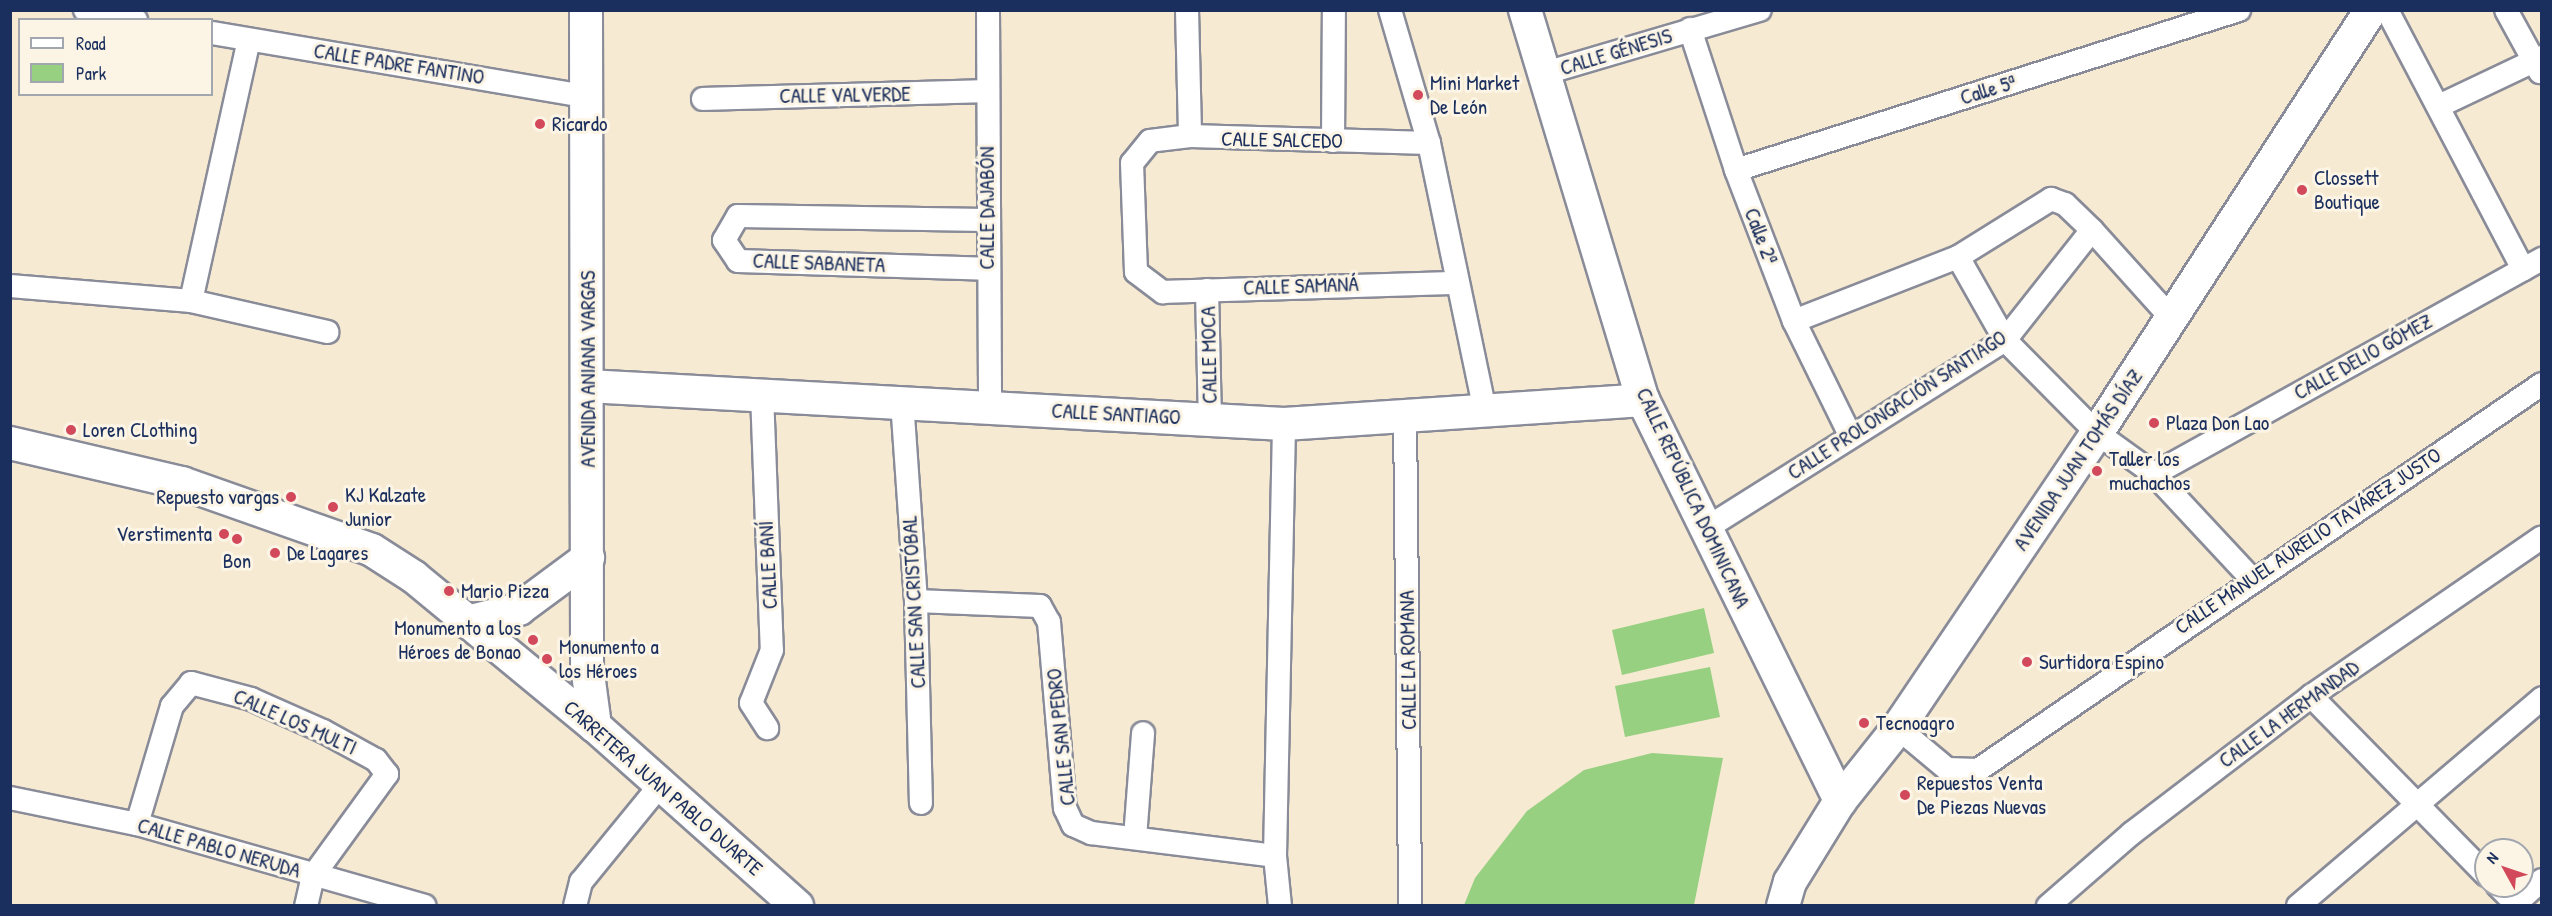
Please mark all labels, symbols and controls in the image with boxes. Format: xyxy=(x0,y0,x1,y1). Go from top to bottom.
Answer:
legend xyxy=(18,18,213,96)
street label: CALLE GÉNESIS xyxy=(1557,23,1675,81)
text: Road xyxy=(76,31,106,56)
street label: CALLE PADRE FANTINO xyxy=(312,38,486,90)
text: Park xyxy=(76,61,106,86)
place label: Mini Market De León xyxy=(1430,70,1519,120)
street label: Calle 5ª xyxy=(1957,70,2019,110)
street label: CALLE VALVERDE xyxy=(779,81,911,109)
marker: Mini Market De León xyxy=(1411,88,1425,102)
place label: Ricardo xyxy=(552,111,607,137)
marker: Ricardo xyxy=(533,117,547,131)
street label: CALLE SALCEDO xyxy=(1221,126,1343,154)
street label: CALLE DAJABÓN xyxy=(974,146,1000,270)
place label: Clossett Boutique xyxy=(2314,165,2380,215)
marker: Clossett Boutique xyxy=(2295,183,2309,197)
street label: Calle 2ª xyxy=(1739,204,1783,268)
street label: CALLE SABANETA xyxy=(752,248,886,278)
street label: AVENIDA ANIANA VARGAS xyxy=(575,271,601,467)
street label: CALLE SAMANÁ xyxy=(1243,271,1359,301)
street label: CALLE MOCA xyxy=(1196,306,1222,404)
street label: CALLE DELIO GÓMEZ xyxy=(2289,309,2437,405)
street label: CALLE PROLONGACIÓN SANTIAGO xyxy=(1783,325,2011,485)
street label: AVENIDA JUAN TOMÁS DÍAZ xyxy=(2008,365,2148,555)
street label: CALLE REPÚBLICA DOMINICANA xyxy=(1631,384,1755,612)
street label: CALLE SANTIAGO xyxy=(1051,398,1181,430)
place label: Plaza Don Lao xyxy=(2166,410,2269,436)
marker: Plaza Don Lao xyxy=(2147,416,2161,430)
place label: Loren CLothing xyxy=(83,417,197,443)
marker: Loren CLothing xyxy=(64,423,78,437)
street label: CALLE MANUEL AURELIO TAVÁREZ JUSTO xyxy=(2170,442,2446,640)
place label: Taller los muchachos xyxy=(2109,446,2190,496)
marker: Taller los muchachos xyxy=(2090,464,2104,478)
place label: KJ Kalzate Junior xyxy=(345,482,426,532)
place label: Repuesto vargas xyxy=(156,484,279,510)
marker: Repuesto vargas xyxy=(284,490,298,504)
marker: KJ Kalzate Junior xyxy=(326,500,340,514)
street label: CALLE SAN CRISTÓBAL xyxy=(897,515,931,689)
street label: CALLE BANÍ xyxy=(753,520,783,610)
place label: Verstimenta xyxy=(116,521,212,547)
marker: Verstimenta xyxy=(217,527,231,541)
marker: Bon xyxy=(230,532,244,546)
place label: De Lagares xyxy=(287,540,368,566)
marker: De Lagares xyxy=(268,546,282,560)
place label: Bon xyxy=(223,548,251,574)
place label: Mario Pizza xyxy=(461,578,549,604)
marker: Mario Pizza xyxy=(442,584,456,598)
street label: CALLE LA ROMANA xyxy=(1394,590,1422,730)
place label: Monumento a los Héroes de Bonao xyxy=(394,615,521,665)
marker: Monumento a los Héroes de Bonao xyxy=(526,633,540,647)
place label: Monumento a los Héroes xyxy=(559,634,659,684)
place label: Surtidora Espino xyxy=(2039,649,2164,675)
marker: Monumento a los Héroes xyxy=(540,652,554,666)
marker: Surtidora Espino xyxy=(2020,655,2034,669)
street label: CALLE LA HERMANDAD xyxy=(2214,655,2364,773)
street label: CALLE SAN PEDRO xyxy=(1041,667,1081,807)
street label: CALLE LOS MULTI xyxy=(230,684,360,760)
street label: CARRETERA JUAN PABLO DUARTE xyxy=(558,695,768,881)
place label: Tecnoagro xyxy=(1876,710,1954,736)
marker: Tecnoagro xyxy=(1857,716,1871,730)
place label: Repuestos Venta De Piezas Nuevas xyxy=(1917,770,2046,820)
marker: Repuestos Venta De Piezas Nuevas xyxy=(1898,788,1912,802)
street label: CALLE PABLO NERUDA xyxy=(135,813,303,883)
north arrow xyxy=(2474,838,2534,898)
text: N xyxy=(2481,847,2503,868)

